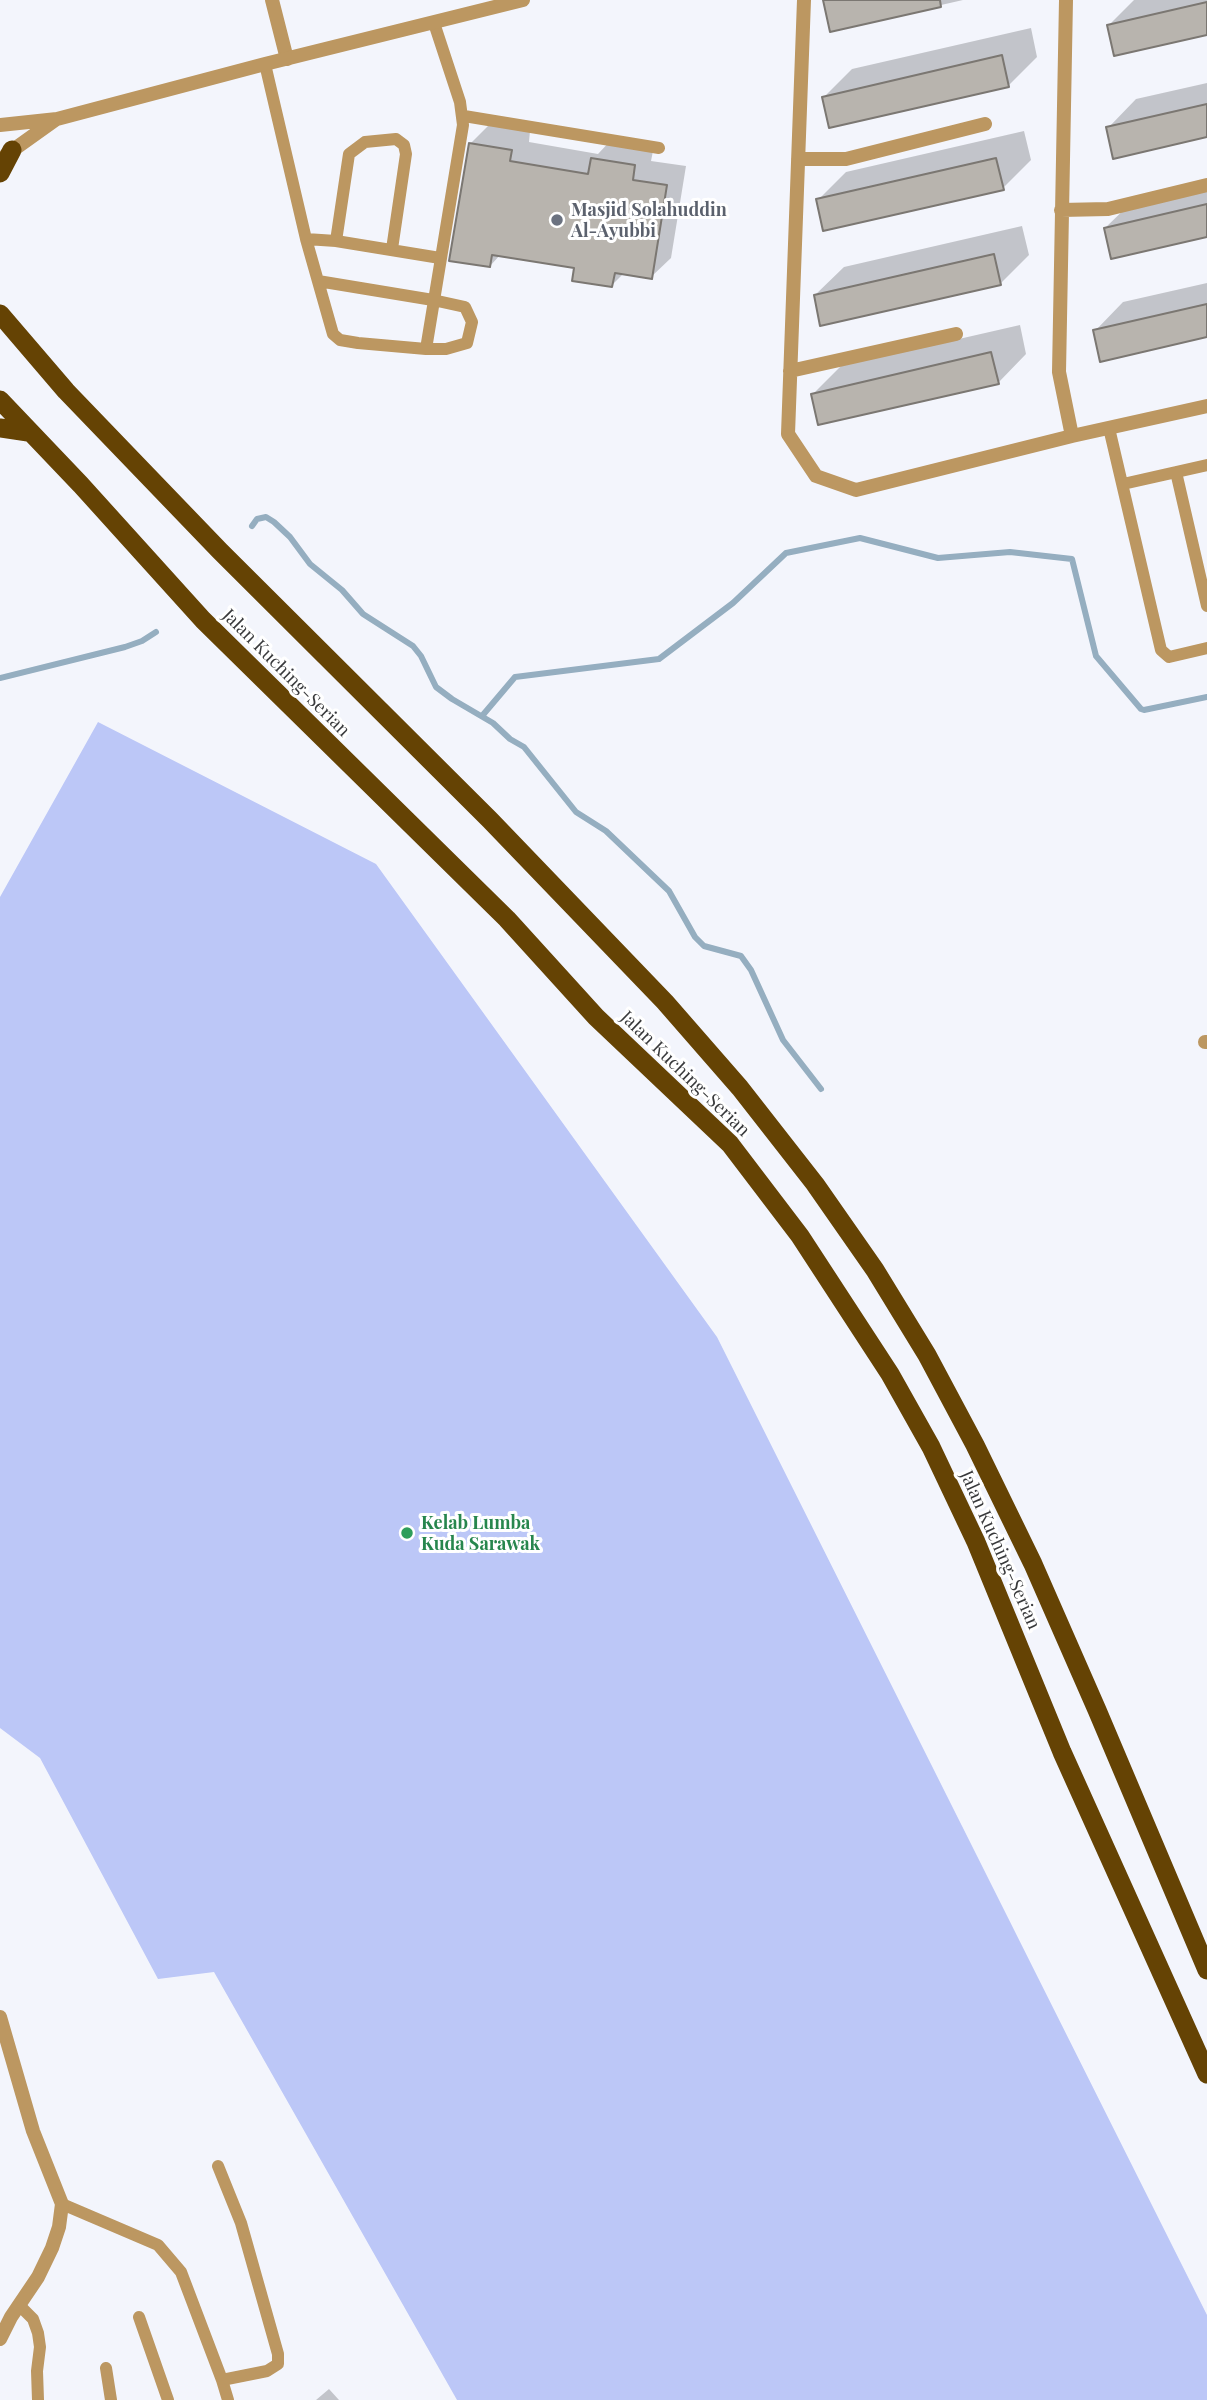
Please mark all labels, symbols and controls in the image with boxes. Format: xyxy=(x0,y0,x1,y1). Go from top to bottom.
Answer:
place label: Masjid Solahuddin Al-Ayubbi xyxy=(571,199,727,242)
marker: Masjid Solahuddin Al-Ayubbi xyxy=(549,212,565,228)
street label: Jalan Kuching-Serian xyxy=(218,605,354,741)
street label: Jalan Kuching-Serian xyxy=(616,1007,754,1141)
street label: Jalan Kuching-Serian xyxy=(955,1467,1045,1633)
place label: Kelab Lumba Kuda Sarawak xyxy=(421,1512,540,1554)
marker: Kelab Lumba Kuda Sarawak xyxy=(399,1525,415,1541)

